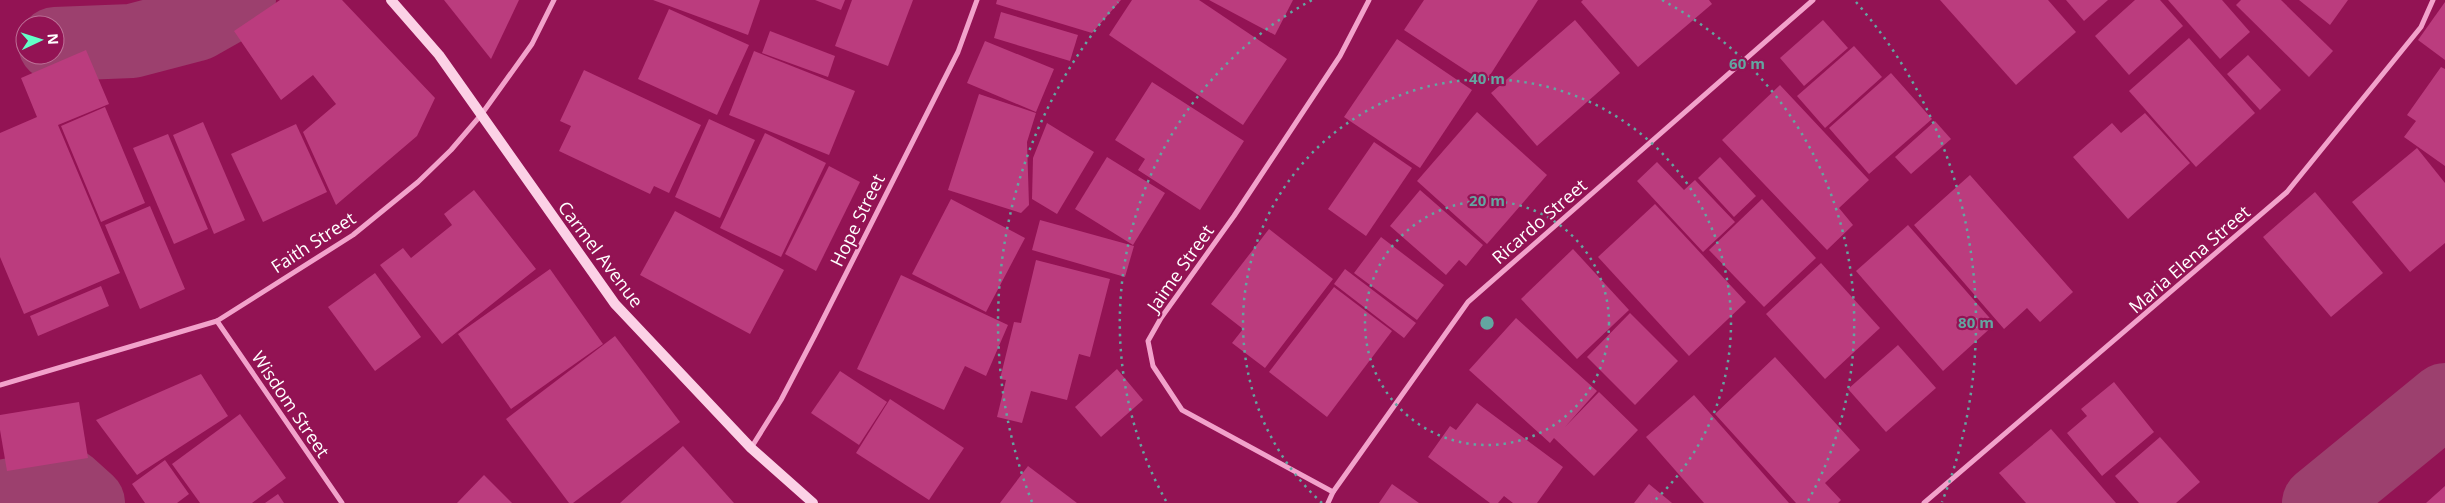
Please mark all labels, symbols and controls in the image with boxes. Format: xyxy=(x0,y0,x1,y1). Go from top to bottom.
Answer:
north arrow xyxy=(15,15,65,65)
text: N xyxy=(44,33,63,45)
text: 60 m xyxy=(1729,53,1765,73)
text: 40 m xyxy=(1469,68,1505,88)
street label: Hope Street xyxy=(824,170,890,270)
street label: Ricardo Street xyxy=(1486,173,1592,269)
text: 20 m xyxy=(1469,190,1505,210)
street label: Carmel Avenue xyxy=(553,196,649,312)
street label: Maria Elena Street xyxy=(2123,200,2255,318)
street label: Faith Street xyxy=(266,206,360,278)
street label: Jaime Street xyxy=(1140,220,1219,318)
text: 80 m xyxy=(1958,312,1994,332)
centre of rings xyxy=(1478,314,1496,332)
street label: Wisdom Street xyxy=(247,346,335,462)

